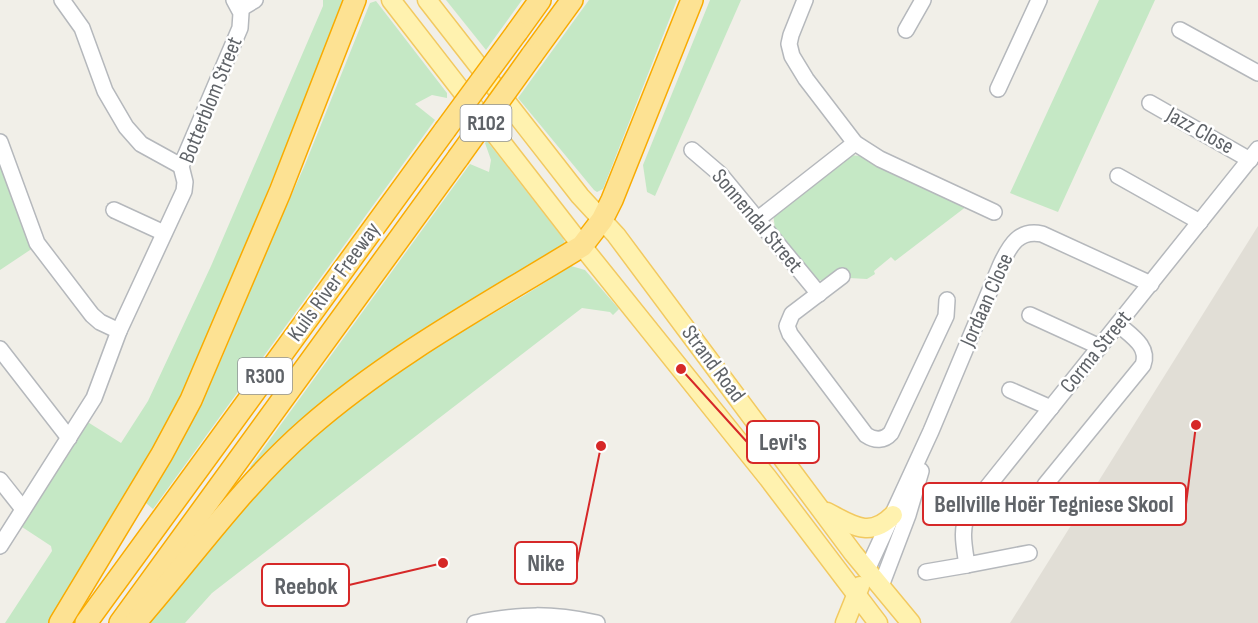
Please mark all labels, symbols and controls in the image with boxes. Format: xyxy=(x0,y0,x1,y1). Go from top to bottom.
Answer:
street label: Botterblom Street xyxy=(173,33,249,167)
street label: Jazz Close xyxy=(1161,101,1238,160)
road number: R102 xyxy=(460,105,512,141)
street label: Sonnendal Street xyxy=(706,164,808,279)
street label: Kuils River Freeway xyxy=(282,217,386,347)
street label: Jordaan Close xyxy=(954,249,1020,352)
street label: Corma Street xyxy=(1055,305,1138,399)
street label: Strand Road xyxy=(675,320,751,408)
road number: R300 xyxy=(238,358,292,394)
callout: Levi's xyxy=(747,421,819,463)
text: Levi's xyxy=(759,428,807,457)
callout: Bellville Hoër Tegniese Skool xyxy=(923,483,1186,525)
text: Bellville Hoër Tegniese Skool xyxy=(934,490,1174,519)
callout: Nike xyxy=(515,542,577,584)
text: Nike xyxy=(527,549,565,578)
callout: Reebok xyxy=(262,564,349,606)
text: Reebok xyxy=(274,572,338,601)

